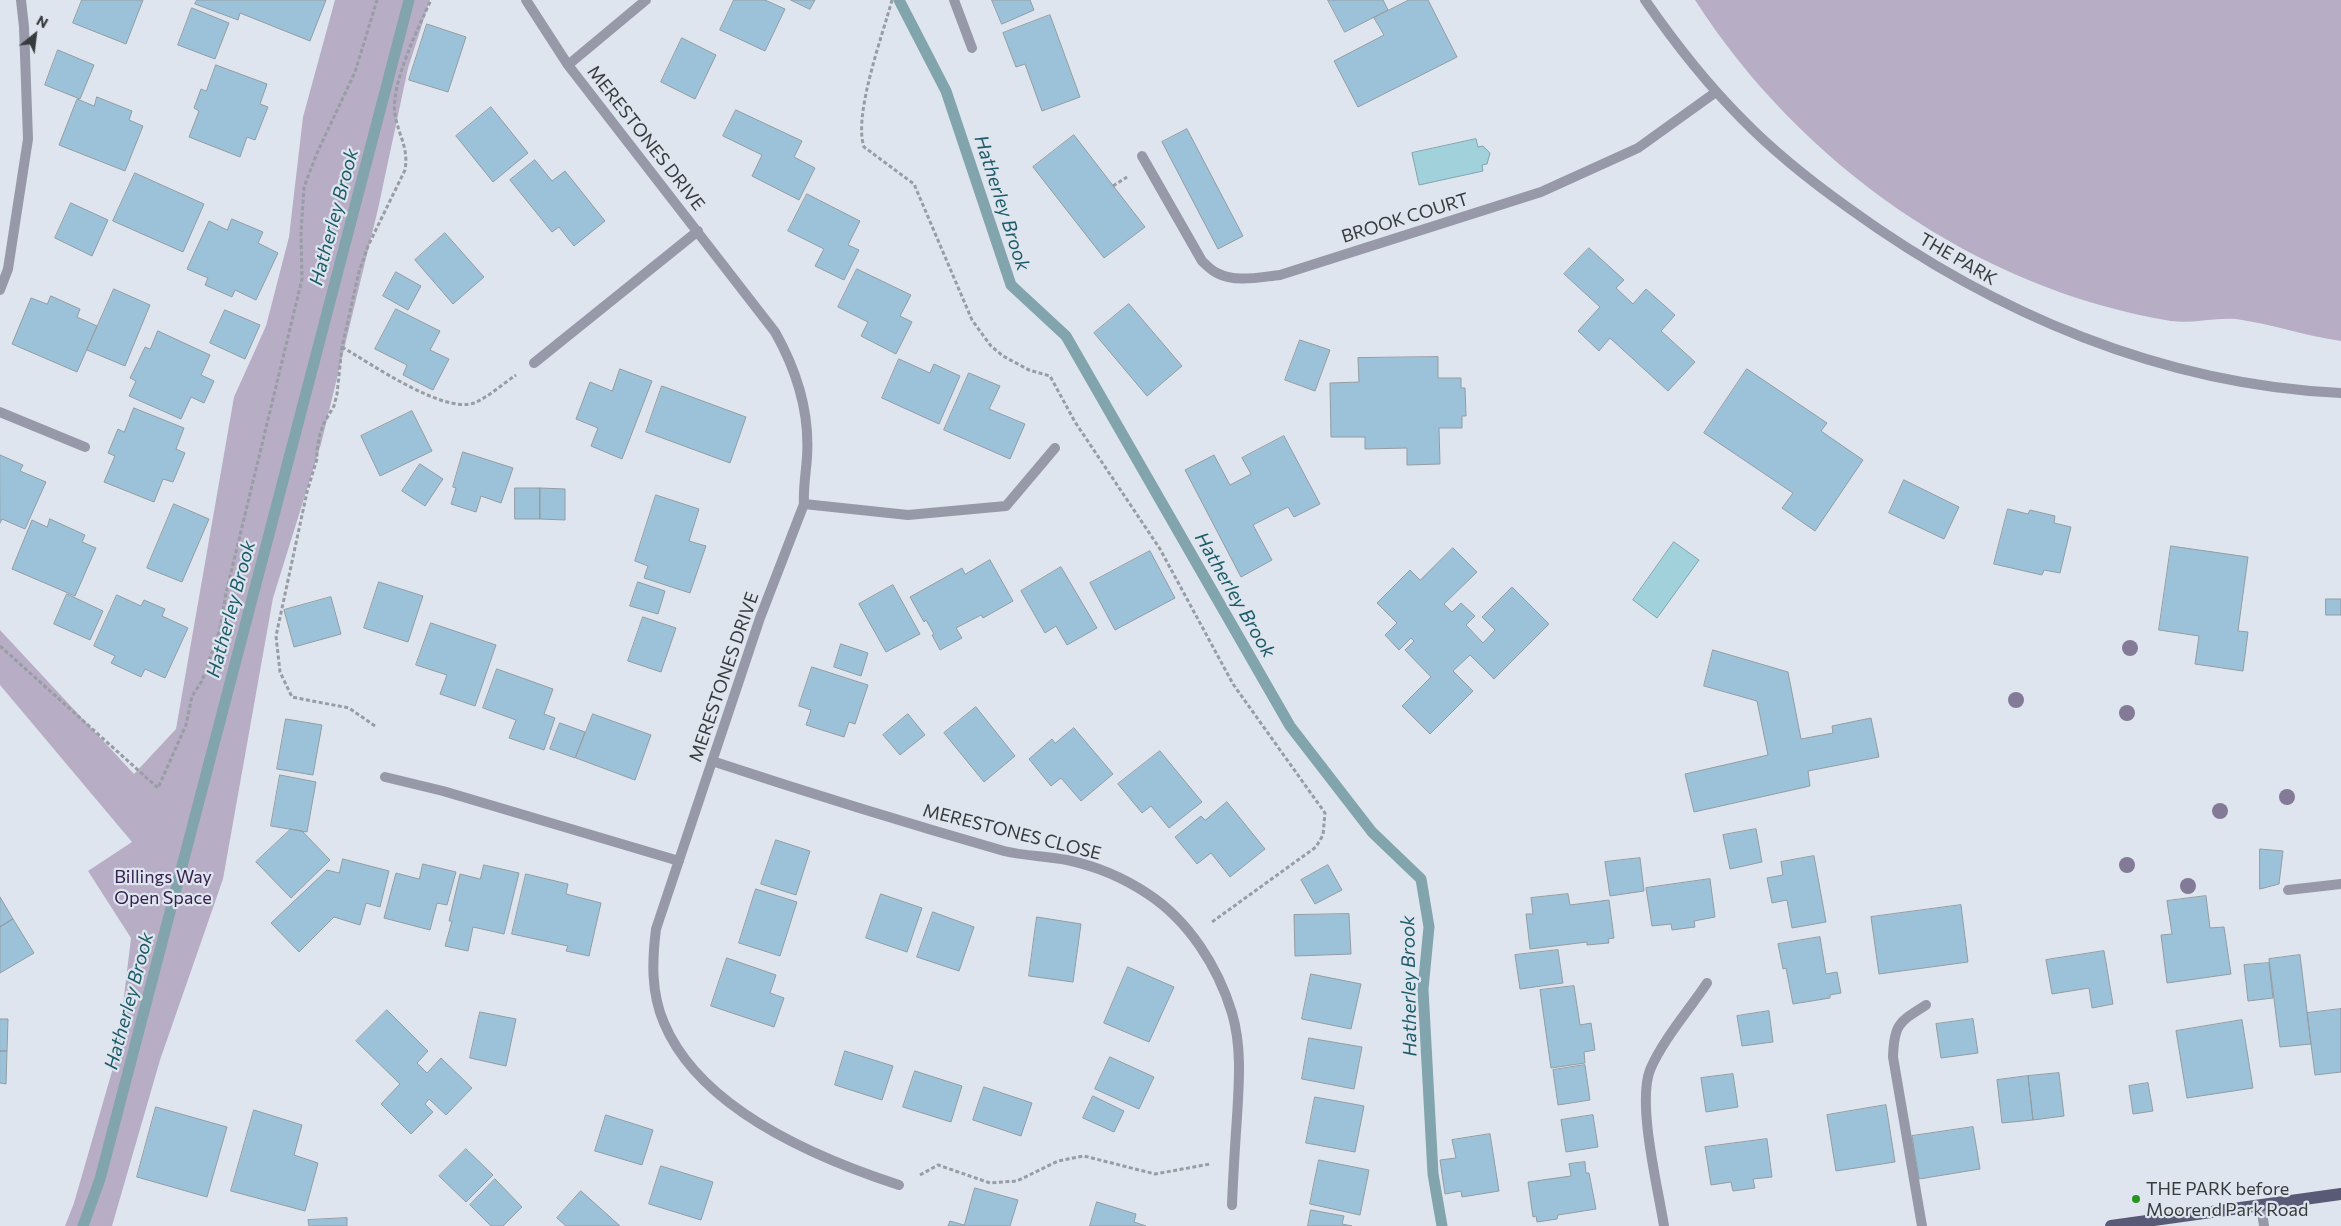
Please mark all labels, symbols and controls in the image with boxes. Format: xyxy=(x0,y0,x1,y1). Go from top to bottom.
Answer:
north arrow xyxy=(10,10,60,60)
text: N xyxy=(34,11,51,31)
street label: MERESTONES DRIVE xyxy=(583,61,709,215)
water label: Hatherley Brook xyxy=(969,132,1035,274)
water label: Hatherley Brook xyxy=(305,146,363,288)
street label: BROOK COURT xyxy=(1339,188,1471,248)
street label: THE PARK xyxy=(1915,228,2001,290)
water label: Hatherley Brook xyxy=(1190,528,1280,662)
water label: Hatherley Brook xyxy=(202,538,260,680)
street label: MERESTONES DRIVE xyxy=(685,589,763,765)
street label: MERESTONES CLOSE xyxy=(921,799,1103,865)
park label: Billings Way Open Space xyxy=(114,866,212,909)
water label: Hatherley Brook xyxy=(1396,915,1422,1057)
water label: Hatherley Brook xyxy=(100,930,158,1072)
place label: THE PARK before Moorend Park Road xyxy=(2146,1178,2308,1220)
marker: THE PARK before Moorend Park Road xyxy=(2130,1193,2142,1205)

